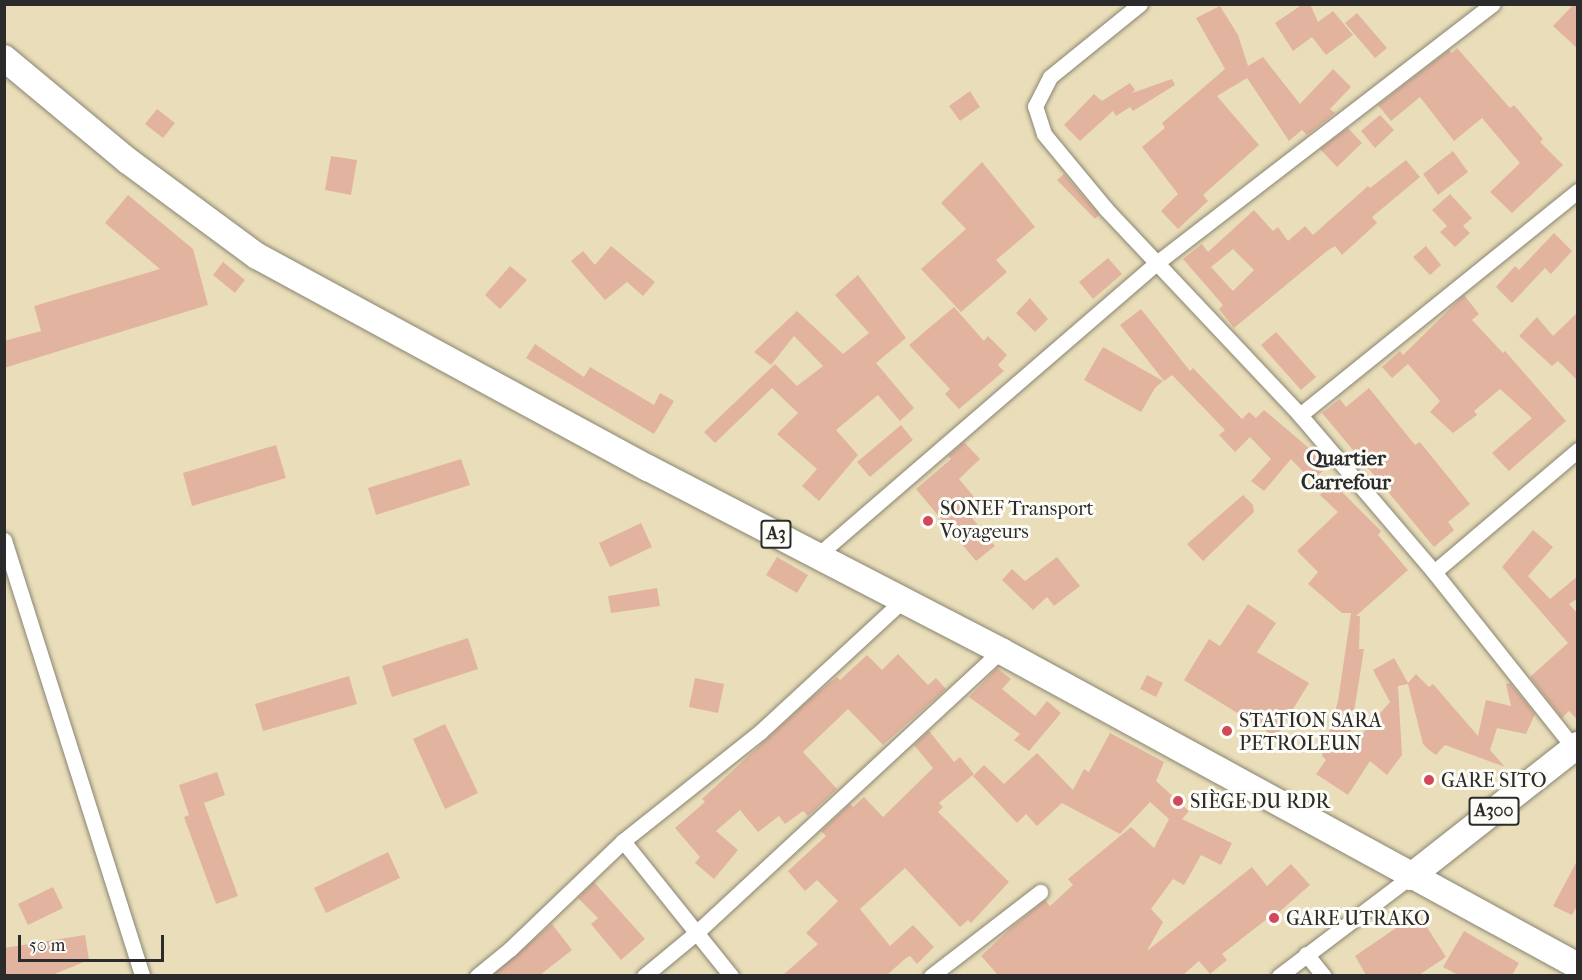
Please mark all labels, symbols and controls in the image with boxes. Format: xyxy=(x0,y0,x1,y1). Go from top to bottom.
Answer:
district label: Quartier Carrefour xyxy=(1301,445,1391,495)
place label: SONEF Transport Voyageurs xyxy=(940,497,1094,544)
marker: SONEF Transport Voyageurs xyxy=(921,514,935,528)
road number: A3 xyxy=(760,519,792,549)
place label: STATION SARA PETROLEUN xyxy=(1239,708,1382,755)
marker: STATION SARA PETROLEUN xyxy=(1220,724,1234,738)
place label: GARE SITO xyxy=(1441,768,1547,792)
marker: GARE SITO xyxy=(1422,773,1436,787)
place label: SIÈGE DU RDR xyxy=(1190,789,1330,813)
marker: SIÈGE DU RDR xyxy=(1171,794,1185,808)
road number: A300 xyxy=(1468,796,1520,826)
place label: GARE UTRAKO xyxy=(1286,906,1430,930)
marker: GARE UTRAKO xyxy=(1267,911,1281,925)
scale bar xyxy=(21,923,166,961)
text: 50 m xyxy=(29,935,65,956)

